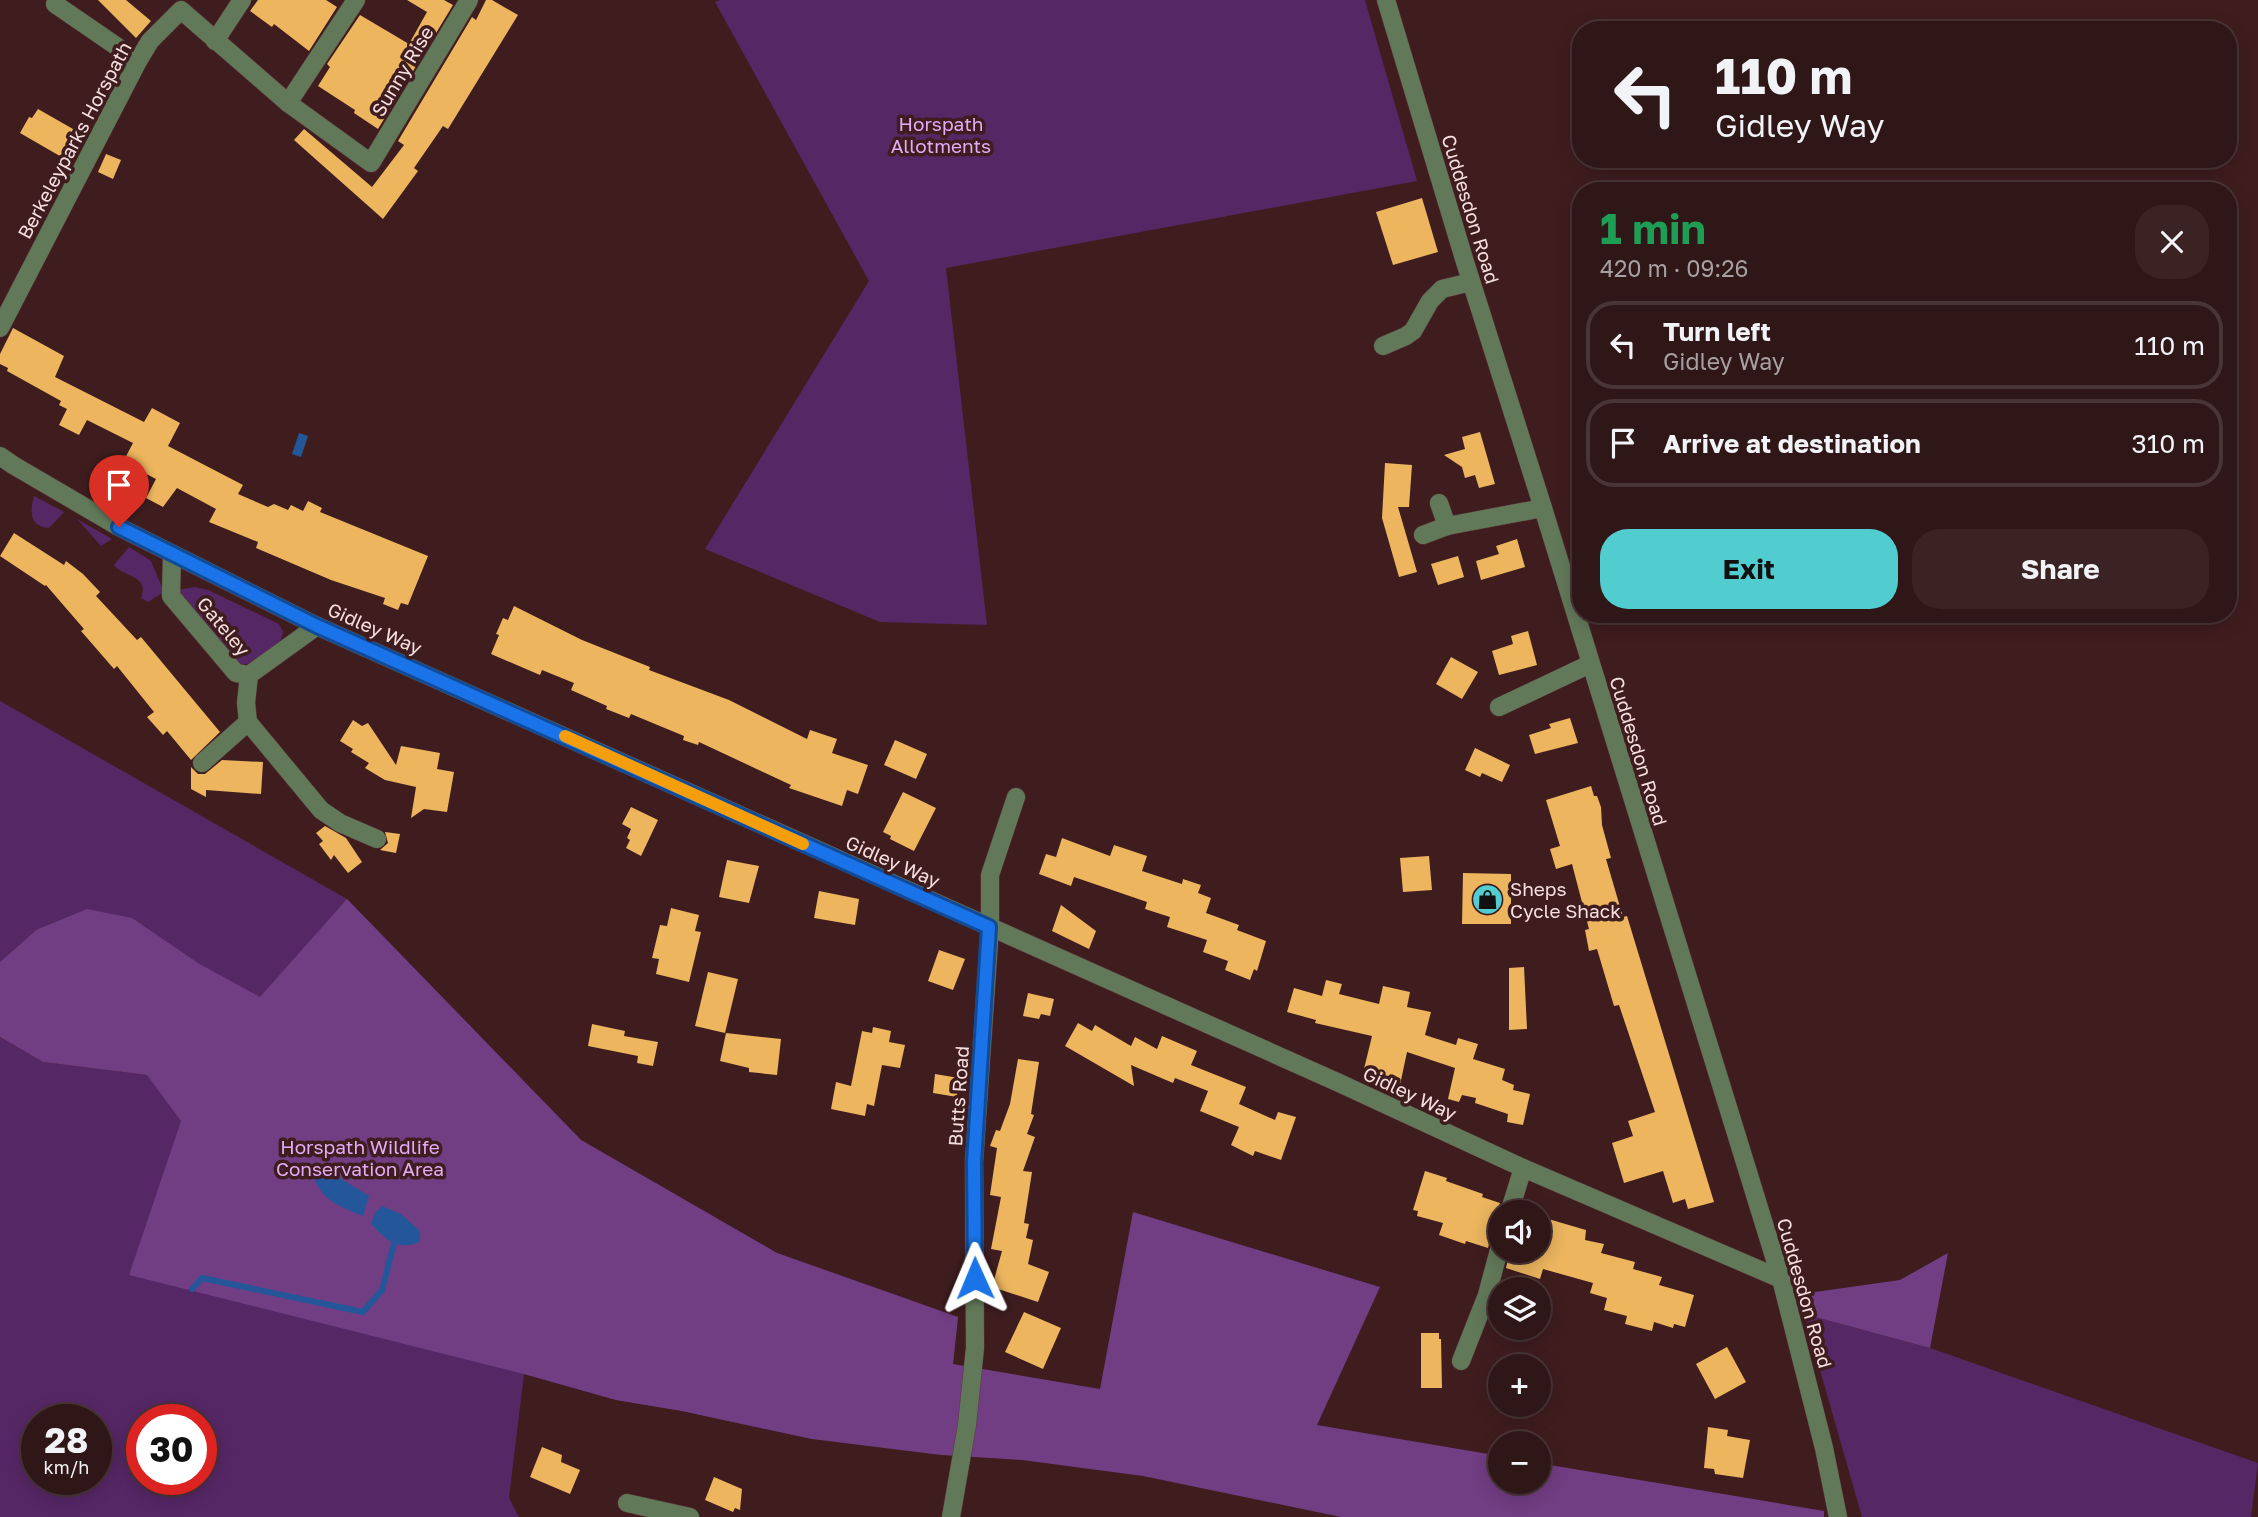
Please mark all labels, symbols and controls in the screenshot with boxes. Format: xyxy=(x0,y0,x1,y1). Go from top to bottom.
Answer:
street label: Sunny Rise xyxy=(366,22,438,120)
street label: Berkeleyparks Horspath xyxy=(12,38,136,242)
text: 110 m xyxy=(1715,46,1852,105)
icon: left xyxy=(1600,49,1691,140)
text: Gidley Way xyxy=(1715,106,1884,144)
park label: Horspath Allotments xyxy=(891,112,991,157)
street label: Cuddesdon Road xyxy=(1437,132,1505,286)
text: 1 min xyxy=(1600,203,1706,253)
button: close xyxy=(2135,205,2209,279)
text: 420 m · 09:26 xyxy=(1600,254,1748,282)
text: Turn left xyxy=(1663,316,1771,347)
icon: left xyxy=(1604,326,1642,364)
text: 110 m xyxy=(2134,330,2205,361)
text: Gidley Way xyxy=(1663,347,1785,375)
icon: arrive xyxy=(1604,424,1642,462)
text: Arrive at destination xyxy=(1663,428,1921,459)
text: 310 m xyxy=(2132,428,2205,459)
pin xyxy=(89,455,149,527)
icon: arrive xyxy=(100,466,138,504)
button: Exit xyxy=(1600,529,1898,609)
button: Share xyxy=(1912,529,2209,609)
street label: Gateley xyxy=(193,592,255,660)
street label: Gidley Way xyxy=(324,597,426,659)
street label: Cuddesdon Road xyxy=(1605,674,1673,828)
street label: Gidley Way xyxy=(842,830,944,892)
place label: Sheps Cycle Shack xyxy=(1510,877,1621,922)
shop icon: Sheps Cycle Shack xyxy=(1470,882,1504,916)
street label: Butts Road xyxy=(943,1045,973,1147)
street label: Gidley Way xyxy=(1360,1061,1461,1125)
park label: Horspath Wildlife Conservation Area xyxy=(276,1135,444,1180)
map controls xyxy=(1488,1200,1551,1494)
button: sound xyxy=(1488,1200,1551,1263)
street label: Cuddesdon Road xyxy=(1773,1215,1837,1371)
position arrow xyxy=(938,1241,1012,1315)
button: layers xyxy=(1488,1277,1551,1340)
button: + xyxy=(1488,1354,1551,1417)
speed limit sign: 30 xyxy=(126,1404,217,1495)
text: 28 xyxy=(45,1419,88,1461)
button: − xyxy=(1488,1431,1551,1494)
text: km/h xyxy=(44,1456,89,1478)

